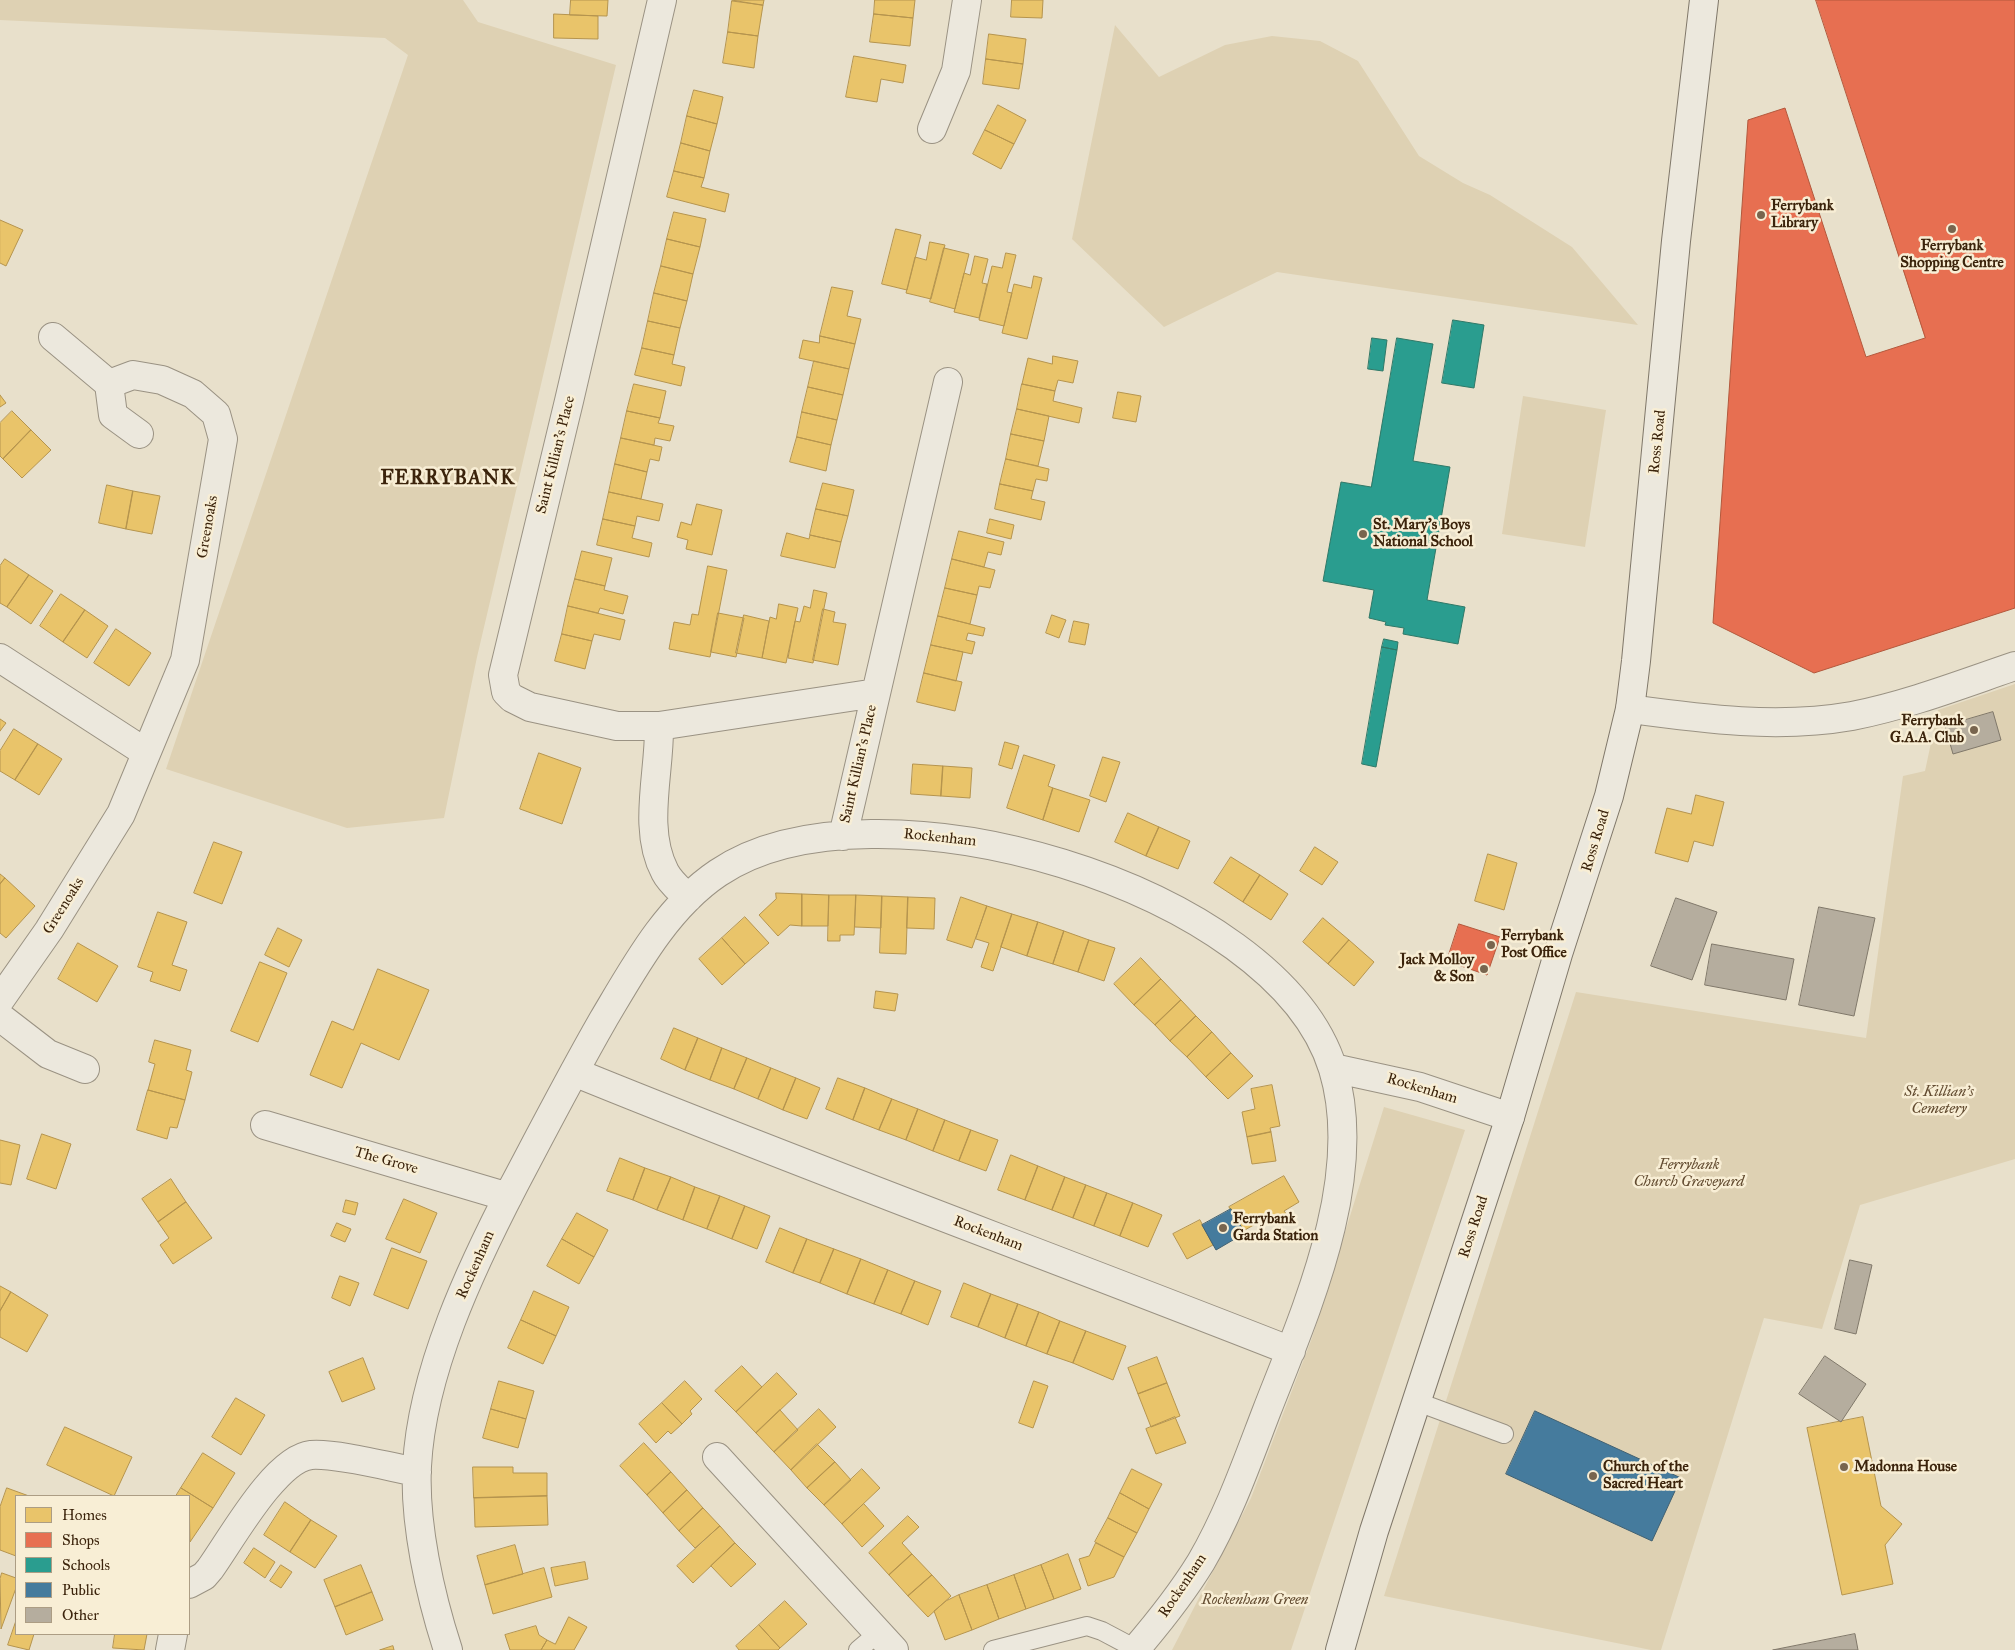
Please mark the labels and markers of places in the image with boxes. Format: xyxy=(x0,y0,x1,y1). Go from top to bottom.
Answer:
place label: Ferrybank Library xyxy=(1771,197,1834,232)
marker: Ferrybank Library xyxy=(1755,209,1767,221)
marker: Ferrybank Shopping Centre xyxy=(1946,223,1958,235)
place label: Ferrybank Shopping Centre xyxy=(1900,237,2004,272)
place label: St. Mary's Boys National School xyxy=(1373,516,1473,551)
marker: St. Mary's Boys National School xyxy=(1357,528,1369,540)
place label: Ferrybank G.A.A. Club xyxy=(1890,712,1964,747)
marker: Ferrybank G.A.A. Club xyxy=(1968,724,1980,736)
place label: Ferrybank Post Office xyxy=(1501,927,1567,962)
marker: Ferrybank Post Office xyxy=(1485,939,1497,951)
place label: Jack Molloy & Son xyxy=(1400,951,1474,986)
marker: Jack Molloy & Son xyxy=(1478,963,1490,975)
place label: Ferrybank Garda Station xyxy=(1233,1210,1318,1245)
marker: Ferrybank Garda Station xyxy=(1217,1222,1229,1234)
place label: Church of the Sacred Heart xyxy=(1603,1458,1689,1493)
place label: Madonna House xyxy=(1854,1458,1957,1476)
marker: Madonna House xyxy=(1838,1461,1850,1473)
marker: Church of the Sacred Heart xyxy=(1587,1470,1599,1482)

